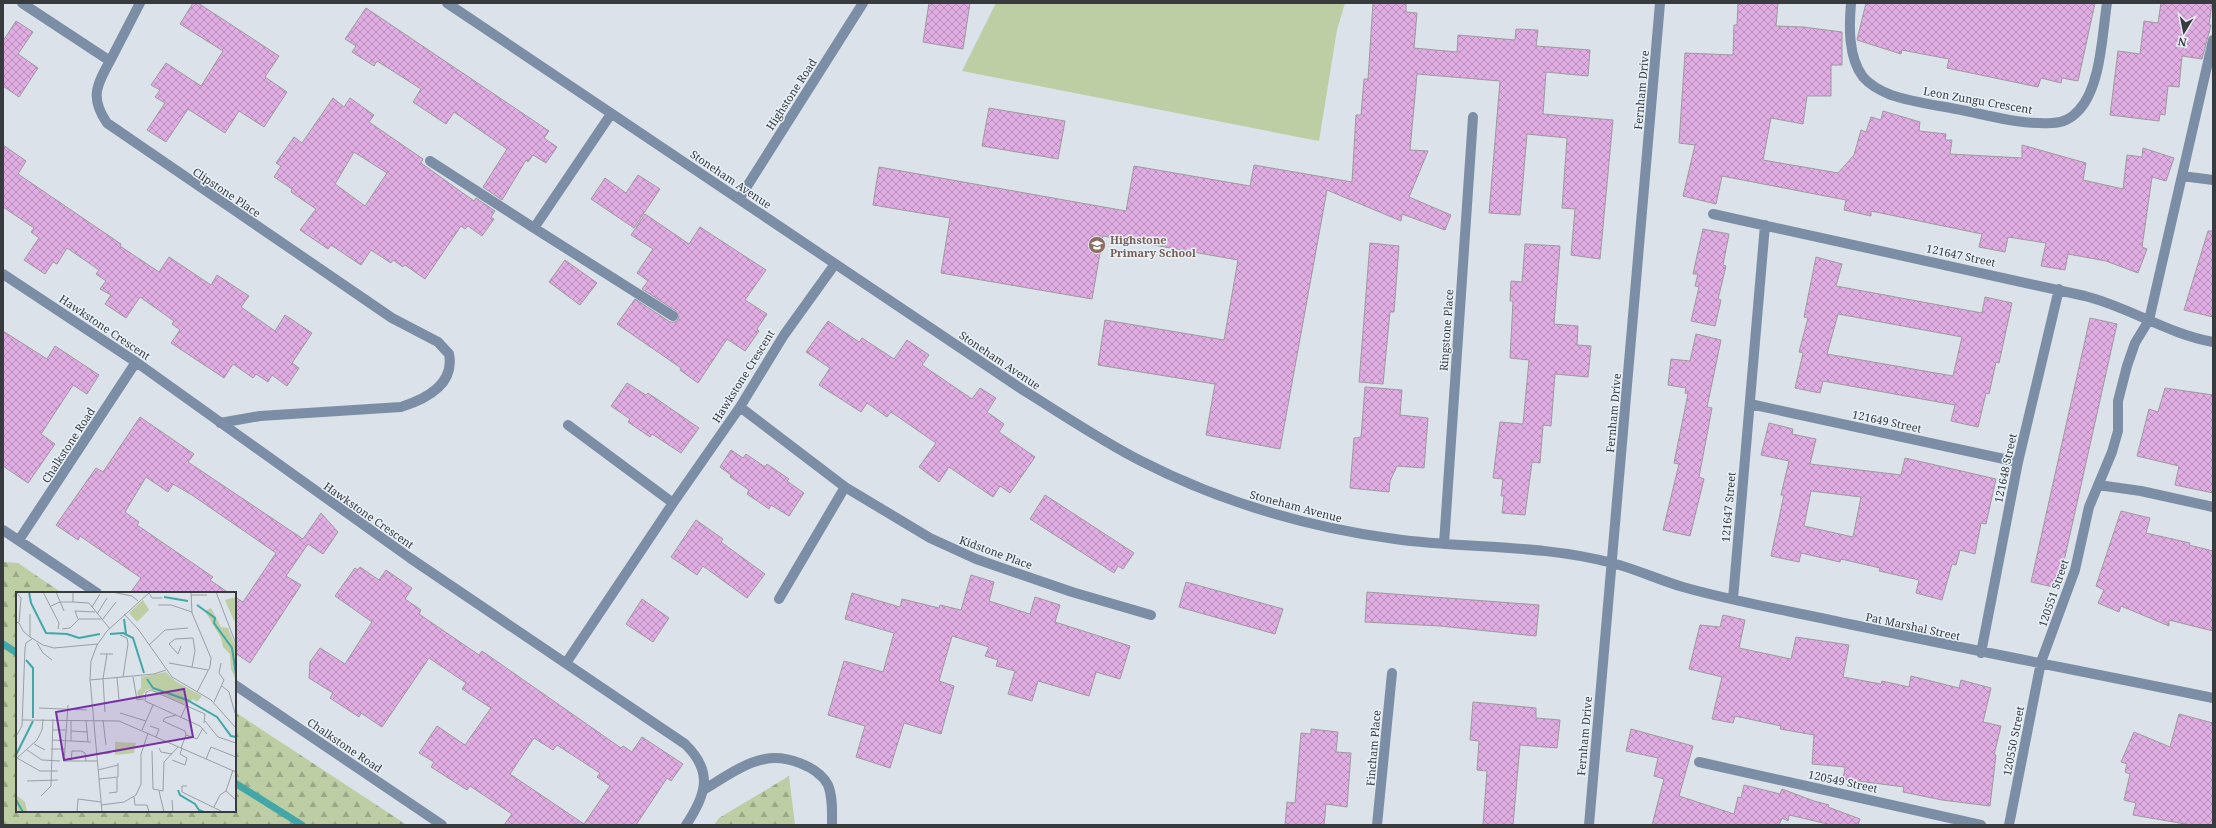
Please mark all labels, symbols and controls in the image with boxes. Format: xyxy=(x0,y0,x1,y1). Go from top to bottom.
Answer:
north arrow xyxy=(2164,12,2204,52)
text: N xyxy=(2176,34,2188,50)
street label: Fernham Drive xyxy=(1630,50,1652,130)
street label: Highstone Road xyxy=(762,55,820,133)
street label: Leon Zungu Crescent xyxy=(1922,83,2034,117)
street label: Stoneham Avenue xyxy=(687,146,775,212)
street label: Clipstone Place xyxy=(190,164,264,220)
place label: Highstone Primary School xyxy=(1110,232,1196,260)
school or university icon: Highstone Primary School xyxy=(1087,235,1107,255)
street label: 121647 Street xyxy=(1925,240,1997,270)
street label: Ringstone Place xyxy=(1436,288,1456,372)
street label: Hawkstone Crescent xyxy=(56,291,154,363)
street label: Hawkstone Crescent xyxy=(708,327,778,425)
street label: Stoneham Avenue xyxy=(956,327,1044,393)
street label: Fernham Drive xyxy=(1602,373,1624,453)
street label: Chalkstone Road xyxy=(38,404,98,486)
street label: 121649 Street xyxy=(1851,406,1923,436)
street label: 121648 Street xyxy=(1990,432,2020,504)
street label: 121647 Street xyxy=(1717,471,1739,543)
street label: Hawkstone Crescent xyxy=(321,478,417,552)
street label: Stoneham Avenue xyxy=(1248,486,1344,526)
street label: Kidstone Place xyxy=(957,532,1035,572)
street label: 120551 Street xyxy=(2034,557,2072,629)
inset map xyxy=(16,592,236,812)
street label: Pat Marshal Street xyxy=(1864,609,1962,643)
street label: Fernham Drive xyxy=(1573,696,1595,776)
street label: 120550 Street xyxy=(1999,705,2027,777)
street label: Fincham Place xyxy=(1362,709,1384,787)
street label: Chalkstone Road xyxy=(305,714,386,776)
street label: 120549 Street xyxy=(1807,766,1879,796)

